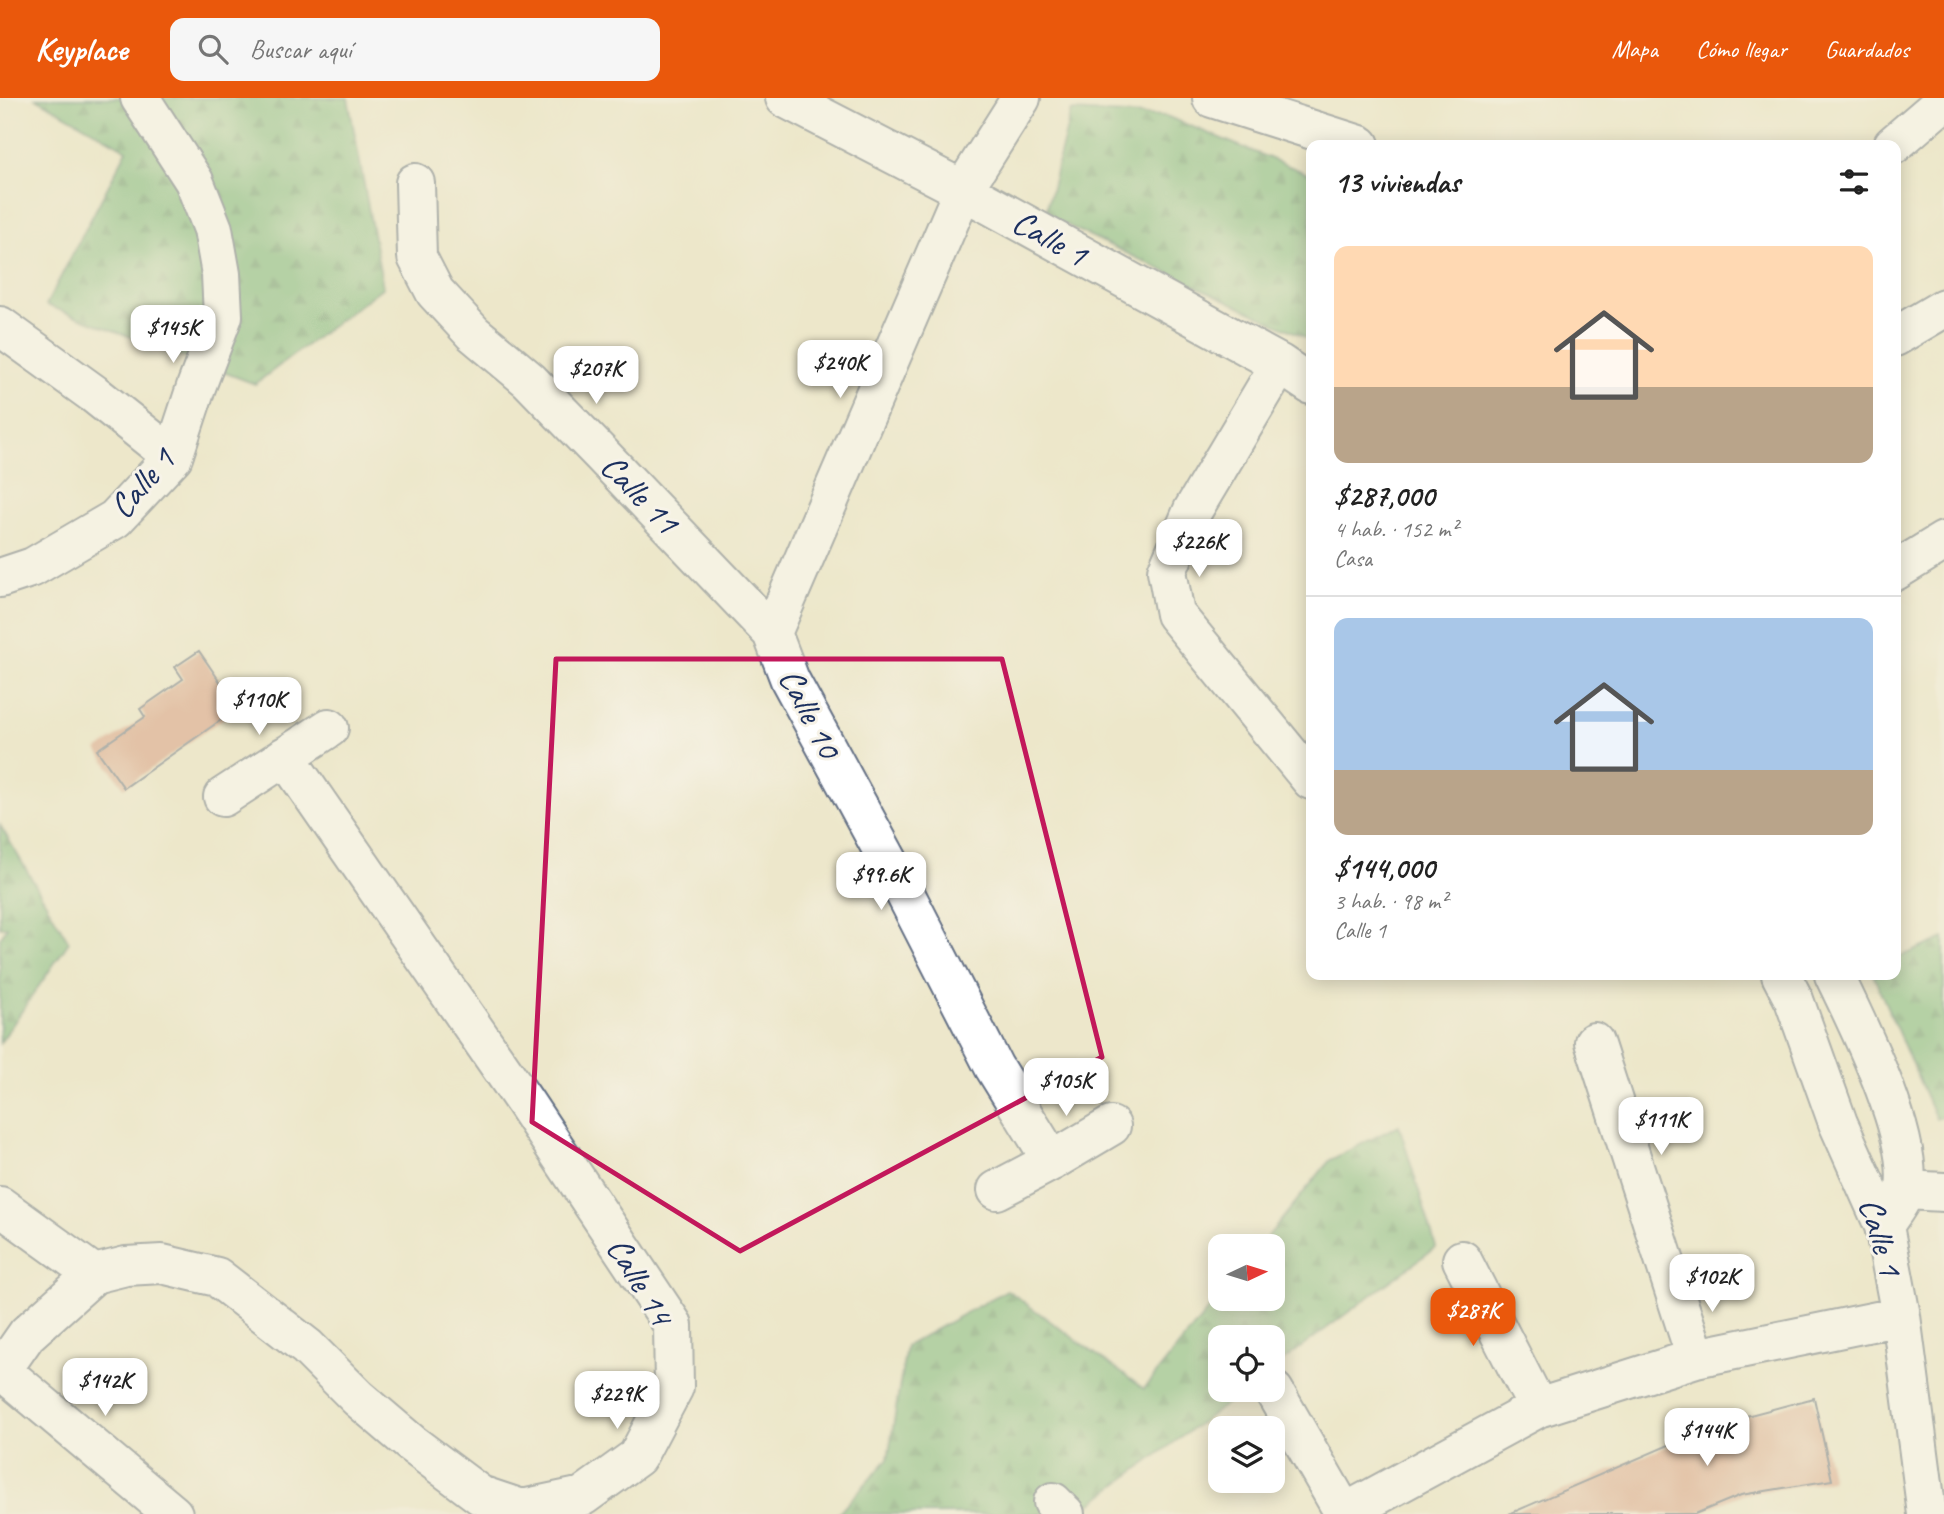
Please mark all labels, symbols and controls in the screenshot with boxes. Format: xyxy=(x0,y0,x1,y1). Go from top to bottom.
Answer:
search box xyxy=(170,18,660,81)
text: Keyplace xyxy=(35,28,128,70)
icon: search xyxy=(194,30,232,68)
text: Buscar aquí xyxy=(250,33,352,66)
text: Mapa xyxy=(1611,34,1658,64)
text: Cómo llegar xyxy=(1696,34,1787,64)
text: Guardados xyxy=(1825,34,1909,64)
text: 13 viviendas xyxy=(1334,163,1460,201)
icon: filters xyxy=(1835,163,1873,201)
street label: Calle 1 xyxy=(1004,199,1098,278)
icon: home xyxy=(1541,292,1667,418)
pin: $145K xyxy=(124,306,222,365)
text: $145K xyxy=(147,313,199,342)
pin: $240K xyxy=(791,341,889,400)
pin: $207K xyxy=(547,346,645,406)
text: $240K xyxy=(813,348,867,377)
text: $207K xyxy=(570,354,623,383)
street label: Calle 1 xyxy=(99,437,186,528)
street label: Calle 11 xyxy=(591,444,691,545)
text: $287,000 xyxy=(1334,477,1434,515)
text: 4 hab. · 152 m² xyxy=(1334,515,1458,544)
pin: $226K xyxy=(1150,519,1248,579)
text: $226K xyxy=(1172,527,1226,556)
text: Casa xyxy=(1334,544,1372,573)
street label: Calle 10 xyxy=(768,660,853,768)
icon: home xyxy=(1541,664,1667,790)
pin: $110K xyxy=(210,678,308,737)
text: $110K xyxy=(232,685,286,714)
text: $144,000 xyxy=(1334,849,1434,887)
pin: $99.6K xyxy=(824,852,938,912)
text: $99.6K xyxy=(852,860,910,889)
text: 3 hab. · 98 m² xyxy=(1334,887,1447,916)
text: Calle 1 xyxy=(1334,916,1386,945)
pin: $105K xyxy=(1017,1058,1115,1118)
text: $105K xyxy=(1040,1066,1092,1095)
pin: $111K xyxy=(1612,1098,1710,1157)
text: $111K xyxy=(1634,1105,1688,1134)
street label: Calle 1 xyxy=(1848,1193,1914,1283)
street label: Calle 14 xyxy=(596,1229,685,1336)
north arrow xyxy=(1208,1234,1284,1311)
map controls xyxy=(1208,1234,1285,1493)
pin: $102K xyxy=(1663,1254,1761,1314)
text: $102K xyxy=(1685,1262,1739,1291)
pin: $287K xyxy=(1424,1288,1522,1348)
text: $287K xyxy=(1447,1296,1500,1325)
button: locate xyxy=(1208,1325,1285,1402)
pin: $142K xyxy=(56,1358,154,1418)
text: $142K xyxy=(78,1366,132,1395)
pin: $229K xyxy=(568,1372,666,1431)
text: $229K xyxy=(591,1379,643,1408)
pin: $144K xyxy=(1658,1408,1756,1468)
button: layers xyxy=(1208,1416,1285,1493)
text: $144K xyxy=(1680,1416,1734,1445)

